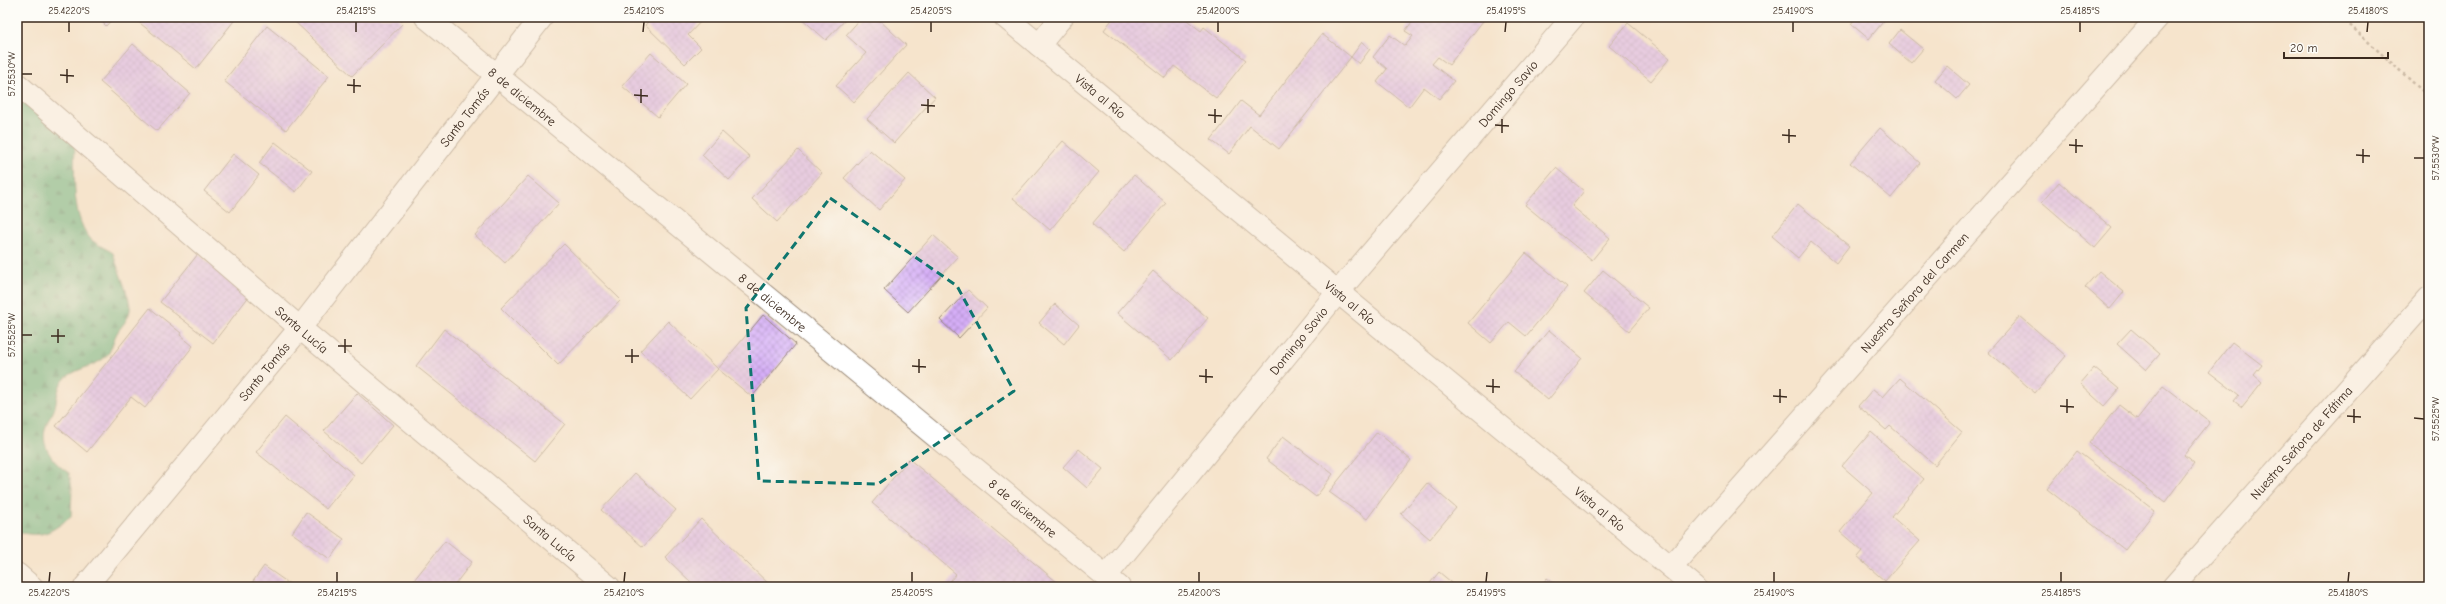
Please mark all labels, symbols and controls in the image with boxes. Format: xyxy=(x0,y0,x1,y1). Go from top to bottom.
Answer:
text: 25.4220°S xyxy=(48,5,90,17)
text: 25.4215°S xyxy=(336,5,376,17)
text: 25.4210°S xyxy=(624,5,665,17)
text: 25.4205°S xyxy=(910,5,952,17)
text: 25.4200°S xyxy=(1197,5,1240,17)
text: 25.4195°S xyxy=(1486,5,1526,17)
text: 25.4190°S xyxy=(1773,5,1814,17)
text: 25.4185°S xyxy=(2060,5,2100,17)
text: 25.4180°S xyxy=(2348,5,2389,17)
scale bar xyxy=(2284,34,2388,60)
text: 20 m xyxy=(2290,41,2318,55)
text: 57.5530°W xyxy=(6,51,18,96)
street label: Domingo Savio xyxy=(1475,57,1541,130)
street label: 8 de diciembre xyxy=(485,64,560,129)
street label: Vista al Río xyxy=(1072,71,1129,122)
street label: Santo Tomás xyxy=(437,85,492,150)
text: 57.5530°W xyxy=(2430,135,2442,180)
street label: Nuestra Señora del Carmen xyxy=(1857,229,1972,356)
street label: 8 de diciembre xyxy=(735,270,810,335)
street label: Vista al Río xyxy=(1322,277,1379,328)
street label: Santa Lucía xyxy=(272,303,331,356)
street label: Domingo Savio xyxy=(1267,304,1331,378)
text: 57.5525°W xyxy=(6,313,18,357)
street label: Santo Tomás xyxy=(236,340,293,404)
street label: Nuestra Señora de Fátima xyxy=(2247,383,2355,502)
text: 57.5525°W xyxy=(2430,397,2442,441)
street label: 8 de diciembre xyxy=(986,476,1060,541)
street label: Vista al Río xyxy=(1571,484,1628,534)
street label: Santa Lucía xyxy=(520,512,579,564)
text: 25.4220°S xyxy=(28,587,70,599)
text: 25.4215°S xyxy=(317,587,357,599)
text: 25.4210°S xyxy=(604,587,645,599)
text: 25.4205°S xyxy=(891,587,933,599)
text: 25.4200°S xyxy=(1178,587,1221,599)
text: 25.4195°S xyxy=(1466,587,1506,599)
text: 25.4190°S xyxy=(1754,587,1795,599)
text: 25.4185°S xyxy=(2041,587,2081,599)
text: 25.4180°S xyxy=(2328,587,2369,599)

